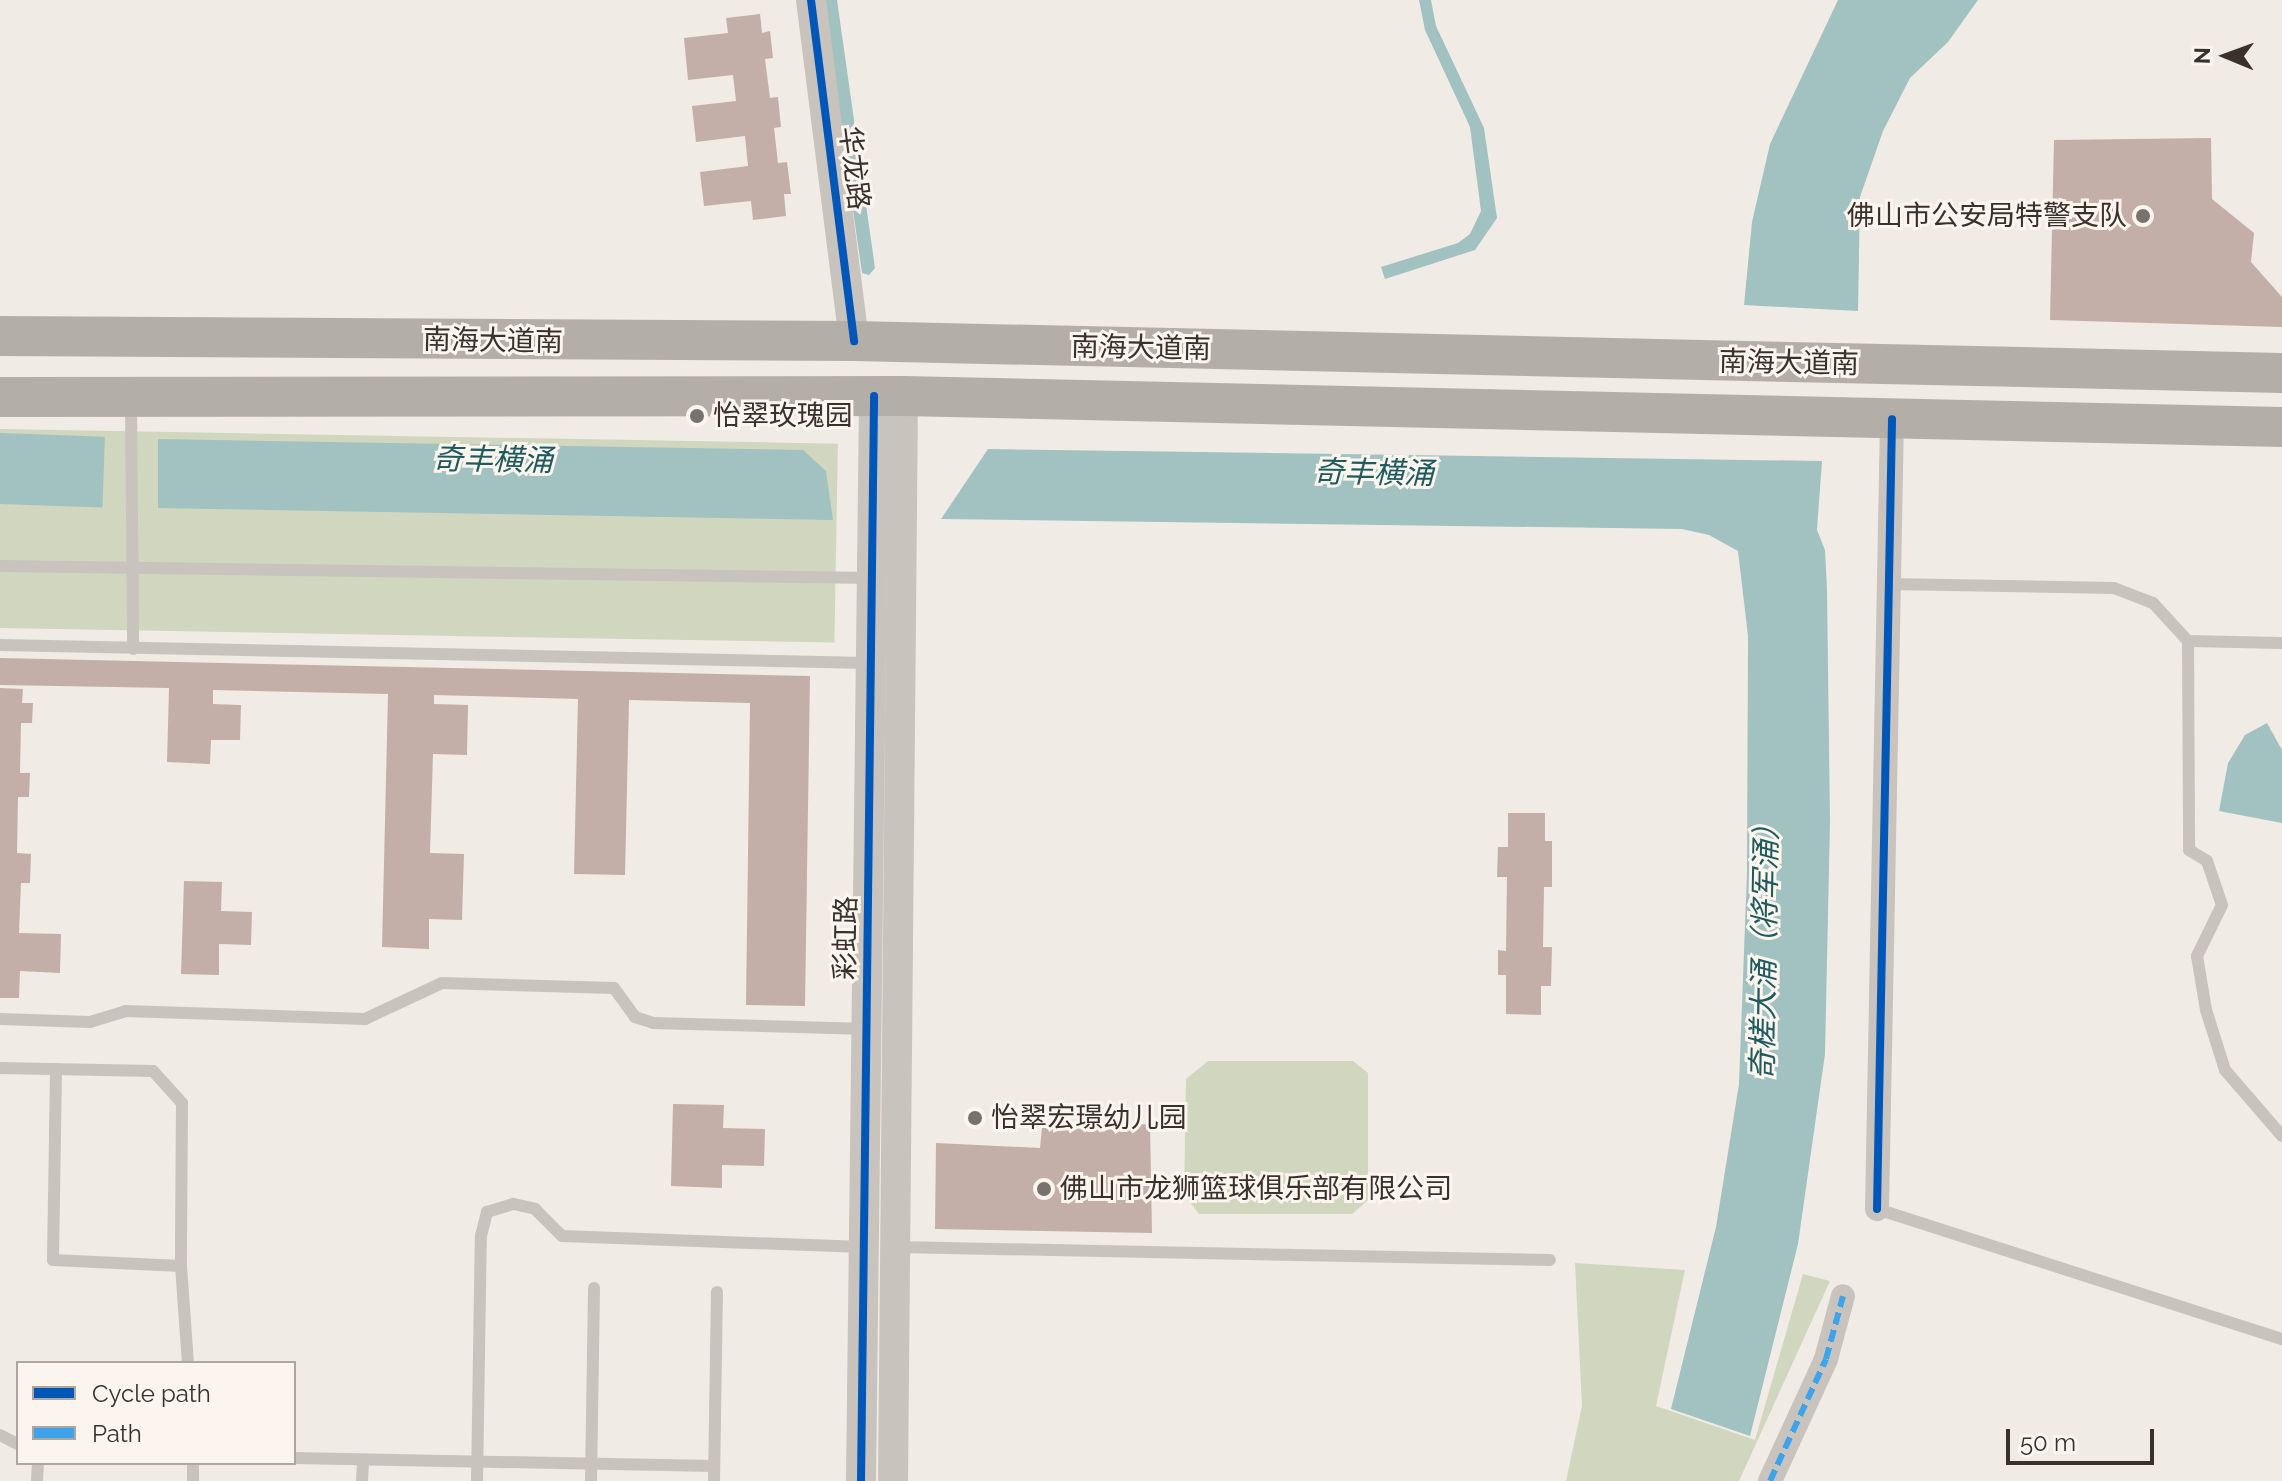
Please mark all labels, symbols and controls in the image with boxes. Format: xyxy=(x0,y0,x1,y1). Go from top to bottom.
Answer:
north arrow xyxy=(2186,16,2266,96)
text: N xyxy=(2189,47,2215,64)
street label: 华龙路 xyxy=(832,124,876,212)
place label: 佛山市公安局特警支队 xyxy=(1847,199,2127,233)
marker: 佛山市公安局特警支队 xyxy=(2134,207,2152,225)
street label: 南海大道南 xyxy=(423,323,563,359)
street label: 南海大道南 xyxy=(1071,330,1211,366)
street label: 南海大道南 xyxy=(1719,345,1859,381)
place label: 怡翠玫瑰园 xyxy=(713,399,853,433)
marker: 怡翠玫瑰园 xyxy=(688,407,706,425)
water label: 奇丰横涌 xyxy=(433,441,553,479)
water label: 奇丰横涌 xyxy=(1314,454,1434,492)
water label: 奇槎大涌（将军涌） xyxy=(1745,810,1785,1080)
street label: 彩虹路 xyxy=(828,896,864,980)
place label: 怡翠宏璟幼儿园 xyxy=(991,1101,1187,1135)
marker: 怡翠宏璟幼儿园 xyxy=(966,1109,984,1127)
place label: 佛山市龙狮篮球俱乐部有限公司 xyxy=(1060,1172,1452,1206)
marker: 佛山市龙狮篮球俱乐部有限公司 xyxy=(1035,1180,1053,1198)
legend xyxy=(16,1361,296,1465)
text: Cycle path xyxy=(92,1379,211,1408)
scale bar xyxy=(2010,1413,2158,1463)
text: Path xyxy=(92,1419,142,1448)
text: 50 m xyxy=(2020,1428,2076,1457)

